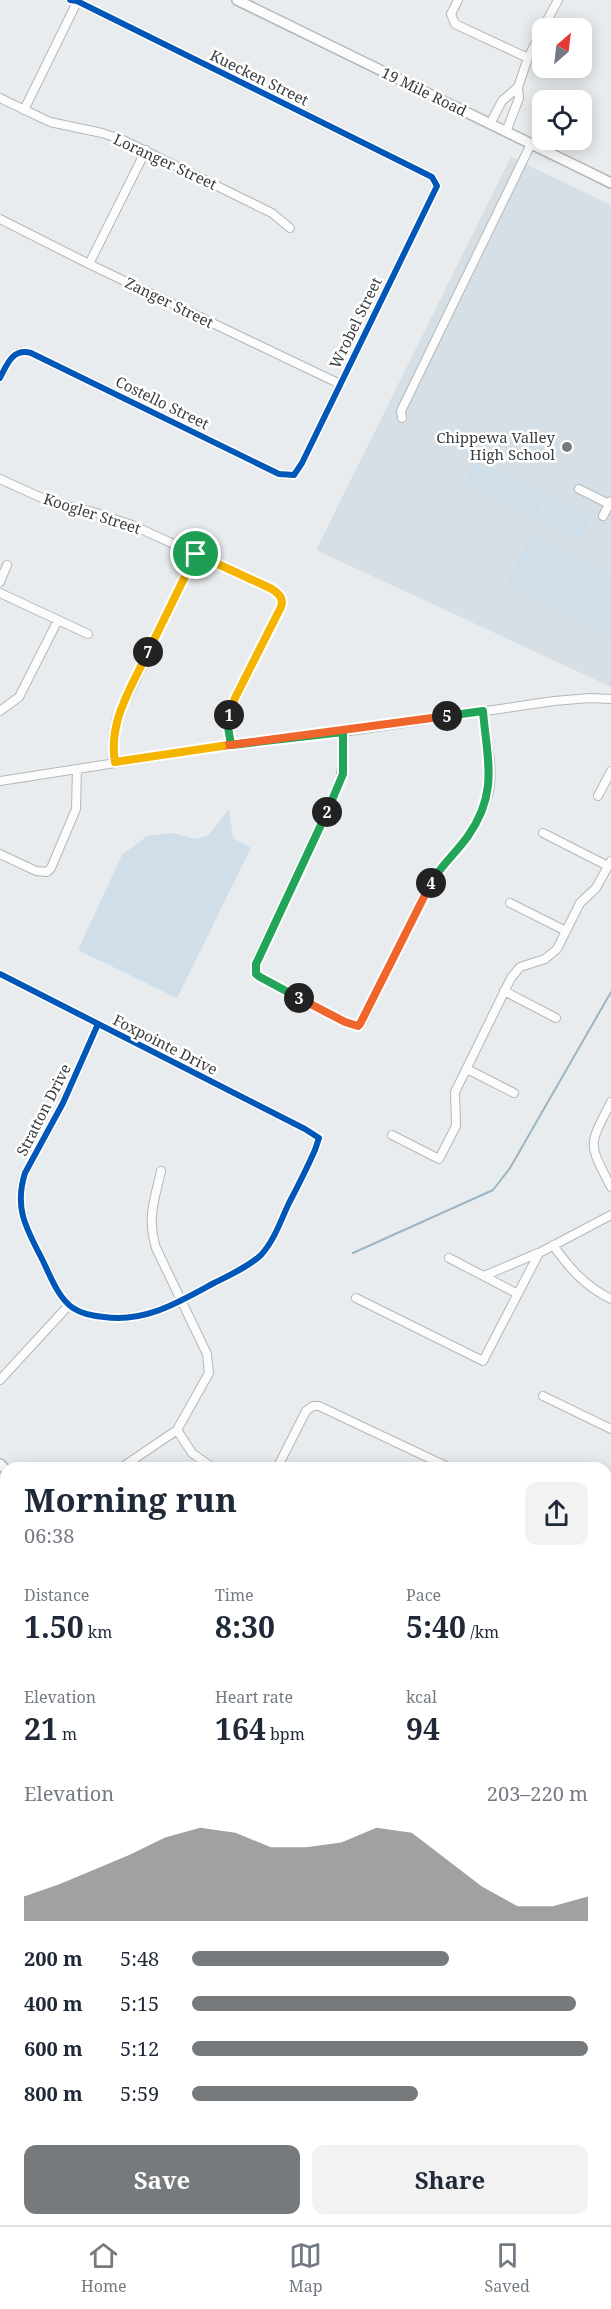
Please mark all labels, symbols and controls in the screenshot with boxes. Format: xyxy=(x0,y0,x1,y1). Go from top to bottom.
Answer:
north arrow xyxy=(532,18,592,78)
map controls xyxy=(532,18,592,150)
street label: Kuecken Street xyxy=(207,45,312,110)
street label: 19 Mile Road xyxy=(379,62,470,120)
button: locate xyxy=(532,90,592,150)
street label: Loranger Street xyxy=(111,128,220,194)
street label: Zanger Street xyxy=(122,272,217,332)
street label: Wrobel Street xyxy=(324,274,386,371)
street label: Costello Street xyxy=(112,371,212,433)
place label: Chippewa Valley High School xyxy=(436,427,556,464)
marker: Chippewa Valley High School xyxy=(560,440,574,454)
street label: Koogler Street xyxy=(41,488,143,538)
pin xyxy=(170,528,221,579)
icon: arrive xyxy=(179,537,212,570)
pin: 7 xyxy=(133,637,163,667)
text: 7 xyxy=(143,641,153,663)
pin: 1 xyxy=(214,700,244,730)
pin: 5 xyxy=(432,701,462,731)
text: 1 xyxy=(224,704,234,726)
text: 5 xyxy=(442,705,452,727)
pin: 2 xyxy=(312,797,342,827)
text: 2 xyxy=(322,801,332,823)
pin: 4 xyxy=(416,868,446,898)
text: 4 xyxy=(426,872,436,894)
pin: 3 xyxy=(284,983,314,1013)
text: 3 xyxy=(294,987,304,1009)
street label: Foxpointe Drive xyxy=(110,1009,221,1079)
street label: Stratton Drive xyxy=(11,1060,75,1159)
text: Morning run xyxy=(24,1477,237,1522)
button: share xyxy=(525,1482,588,1545)
text: 06:38 xyxy=(24,1522,74,1549)
text: Distance xyxy=(24,1584,89,1606)
text: Time xyxy=(215,1584,254,1606)
text: Pace xyxy=(406,1584,441,1606)
text: 1.50 xyxy=(24,1606,84,1647)
text: 8:30 xyxy=(215,1606,275,1647)
text: 5:40 xyxy=(406,1606,466,1647)
text: km xyxy=(84,1621,112,1643)
text: /km xyxy=(466,1621,499,1643)
text: Elevation xyxy=(24,1686,96,1708)
text: Heart rate xyxy=(215,1686,293,1708)
text: kcal xyxy=(406,1686,437,1708)
text: 21 xyxy=(24,1708,58,1749)
text: 164 xyxy=(215,1708,266,1749)
text: 94 xyxy=(406,1708,440,1749)
text: m xyxy=(58,1723,77,1745)
text: bpm xyxy=(266,1723,305,1745)
text: Elevation xyxy=(24,1780,114,1807)
text: 203–220 m xyxy=(487,1780,588,1807)
text: 200 m xyxy=(24,1945,83,1972)
text: 5:48 xyxy=(120,1945,159,1972)
text: 400 m xyxy=(24,1990,83,2017)
text: 5:15 xyxy=(120,1990,159,2017)
text: 600 m xyxy=(24,2035,83,2062)
text: 5:12 xyxy=(120,2035,159,2062)
text: 800 m xyxy=(24,2080,83,2107)
text: 5:59 xyxy=(120,2080,159,2107)
button: Save xyxy=(24,2145,300,2214)
button: Share xyxy=(312,2145,588,2214)
tab: Home xyxy=(81,2239,127,2297)
tab: Map xyxy=(289,2239,323,2297)
tab: Saved xyxy=(485,2239,530,2297)

